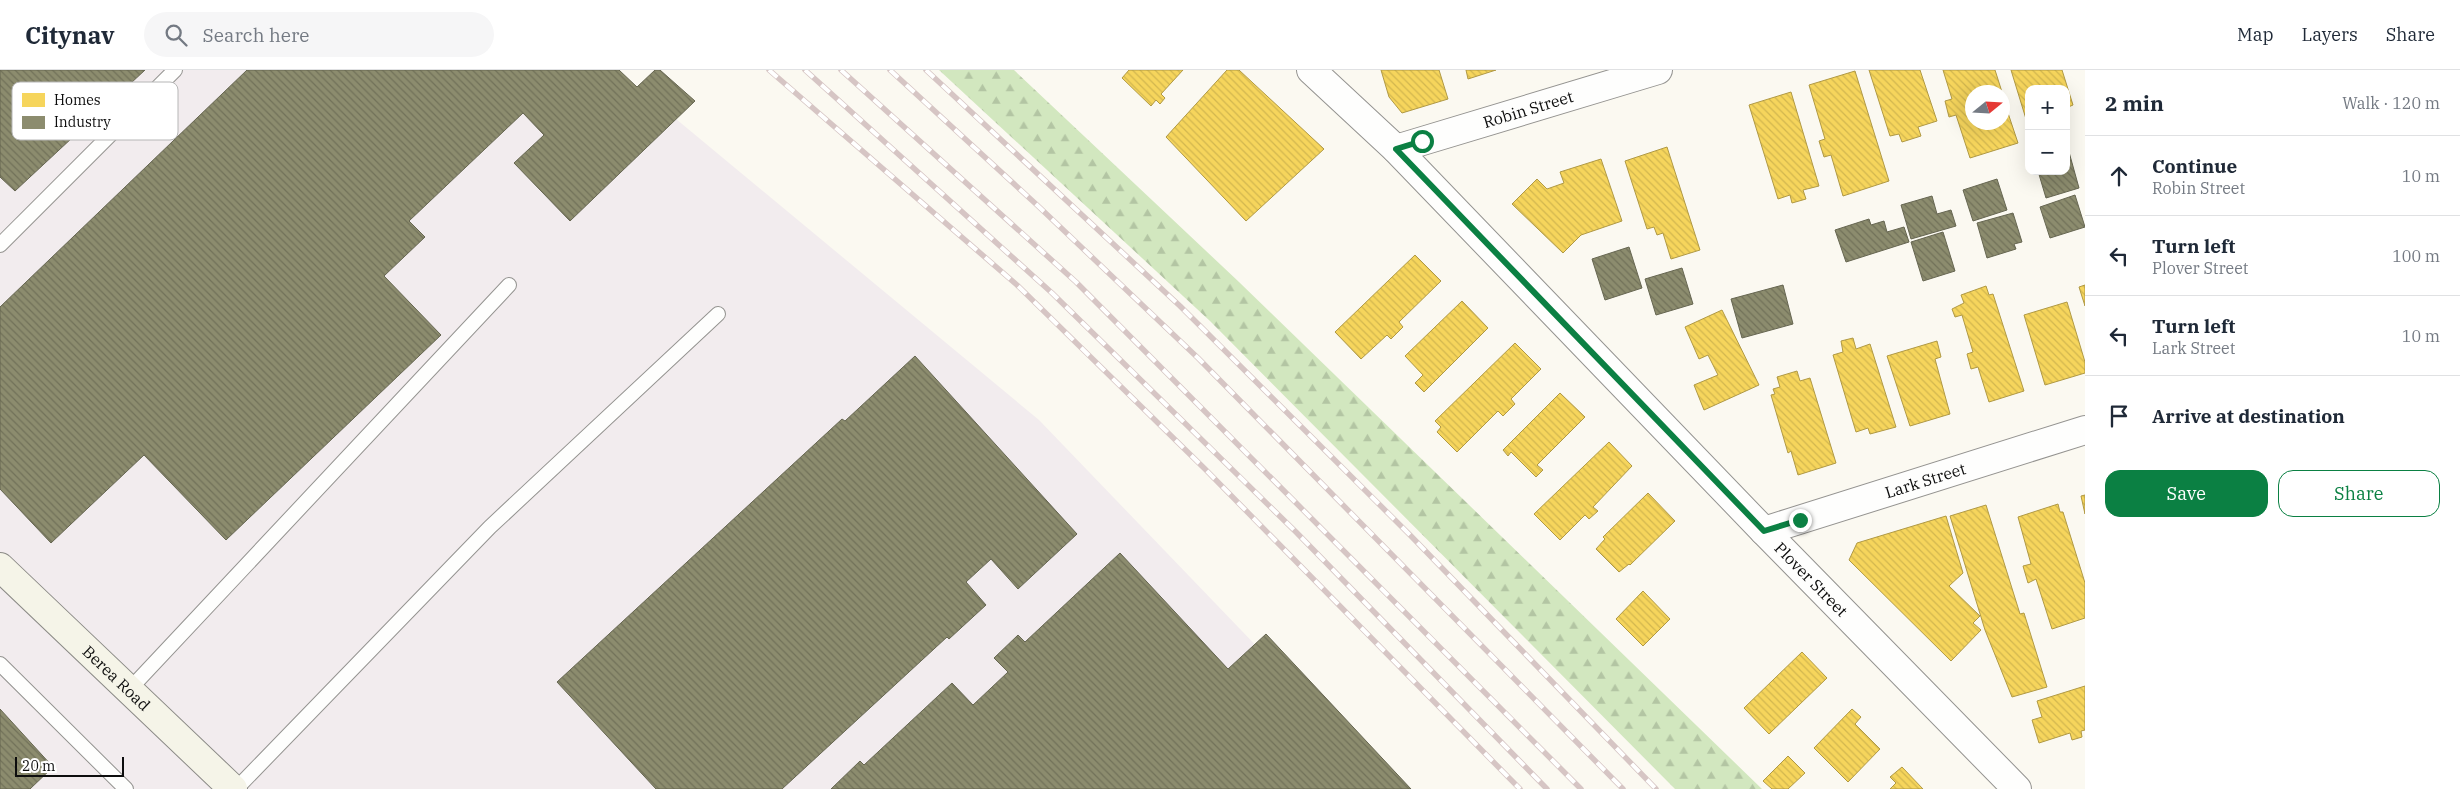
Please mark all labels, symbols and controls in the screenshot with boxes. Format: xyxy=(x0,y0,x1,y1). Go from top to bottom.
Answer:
search box xyxy=(144,12,494,57)
text: Citynav xyxy=(25,19,114,51)
icon: search xyxy=(162,21,190,49)
text: Search here xyxy=(202,23,310,47)
text: Map xyxy=(2237,23,2274,46)
text: Layers xyxy=(2302,23,2358,46)
text: Share xyxy=(2386,23,2435,46)
legend xyxy=(12,82,178,140)
north arrow xyxy=(1965,85,2010,130)
map controls xyxy=(2025,85,2070,175)
button: + xyxy=(2025,85,2070,130)
street label: Robin Street xyxy=(1481,86,1576,132)
text: 2 min xyxy=(2105,89,2164,117)
text: Homes xyxy=(54,91,101,109)
text: Walk · 120 m xyxy=(2342,93,2440,113)
text: Industry xyxy=(54,113,111,131)
route start xyxy=(1411,130,1434,153)
button: − xyxy=(2025,130,2070,175)
text: Continue xyxy=(2152,154,2237,178)
icon: ahead xyxy=(2105,162,2133,190)
text: 10 m xyxy=(2402,166,2440,186)
text: Robin Street xyxy=(2152,178,2245,198)
text: Turn left xyxy=(2152,234,2235,258)
icon: left xyxy=(2105,242,2133,270)
text: 100 m xyxy=(2392,246,2440,266)
text: Plover Street xyxy=(2152,258,2248,278)
text: Turn left xyxy=(2152,314,2235,338)
icon: left xyxy=(2105,322,2133,350)
text: 10 m xyxy=(2402,326,2440,346)
text: Lark Street xyxy=(2152,338,2235,358)
icon: arrive xyxy=(2105,402,2133,430)
text: Arrive at destination xyxy=(2152,404,2345,428)
street label: Lark Street xyxy=(1882,458,1968,502)
button: Save xyxy=(2105,470,2268,517)
button: Share xyxy=(2278,470,2440,517)
route end xyxy=(1789,509,1812,532)
street label: Plover Street xyxy=(1770,538,1852,621)
street label: Berea Road xyxy=(79,641,155,715)
scale bar xyxy=(15,754,124,777)
text: 20 m xyxy=(22,757,55,775)

